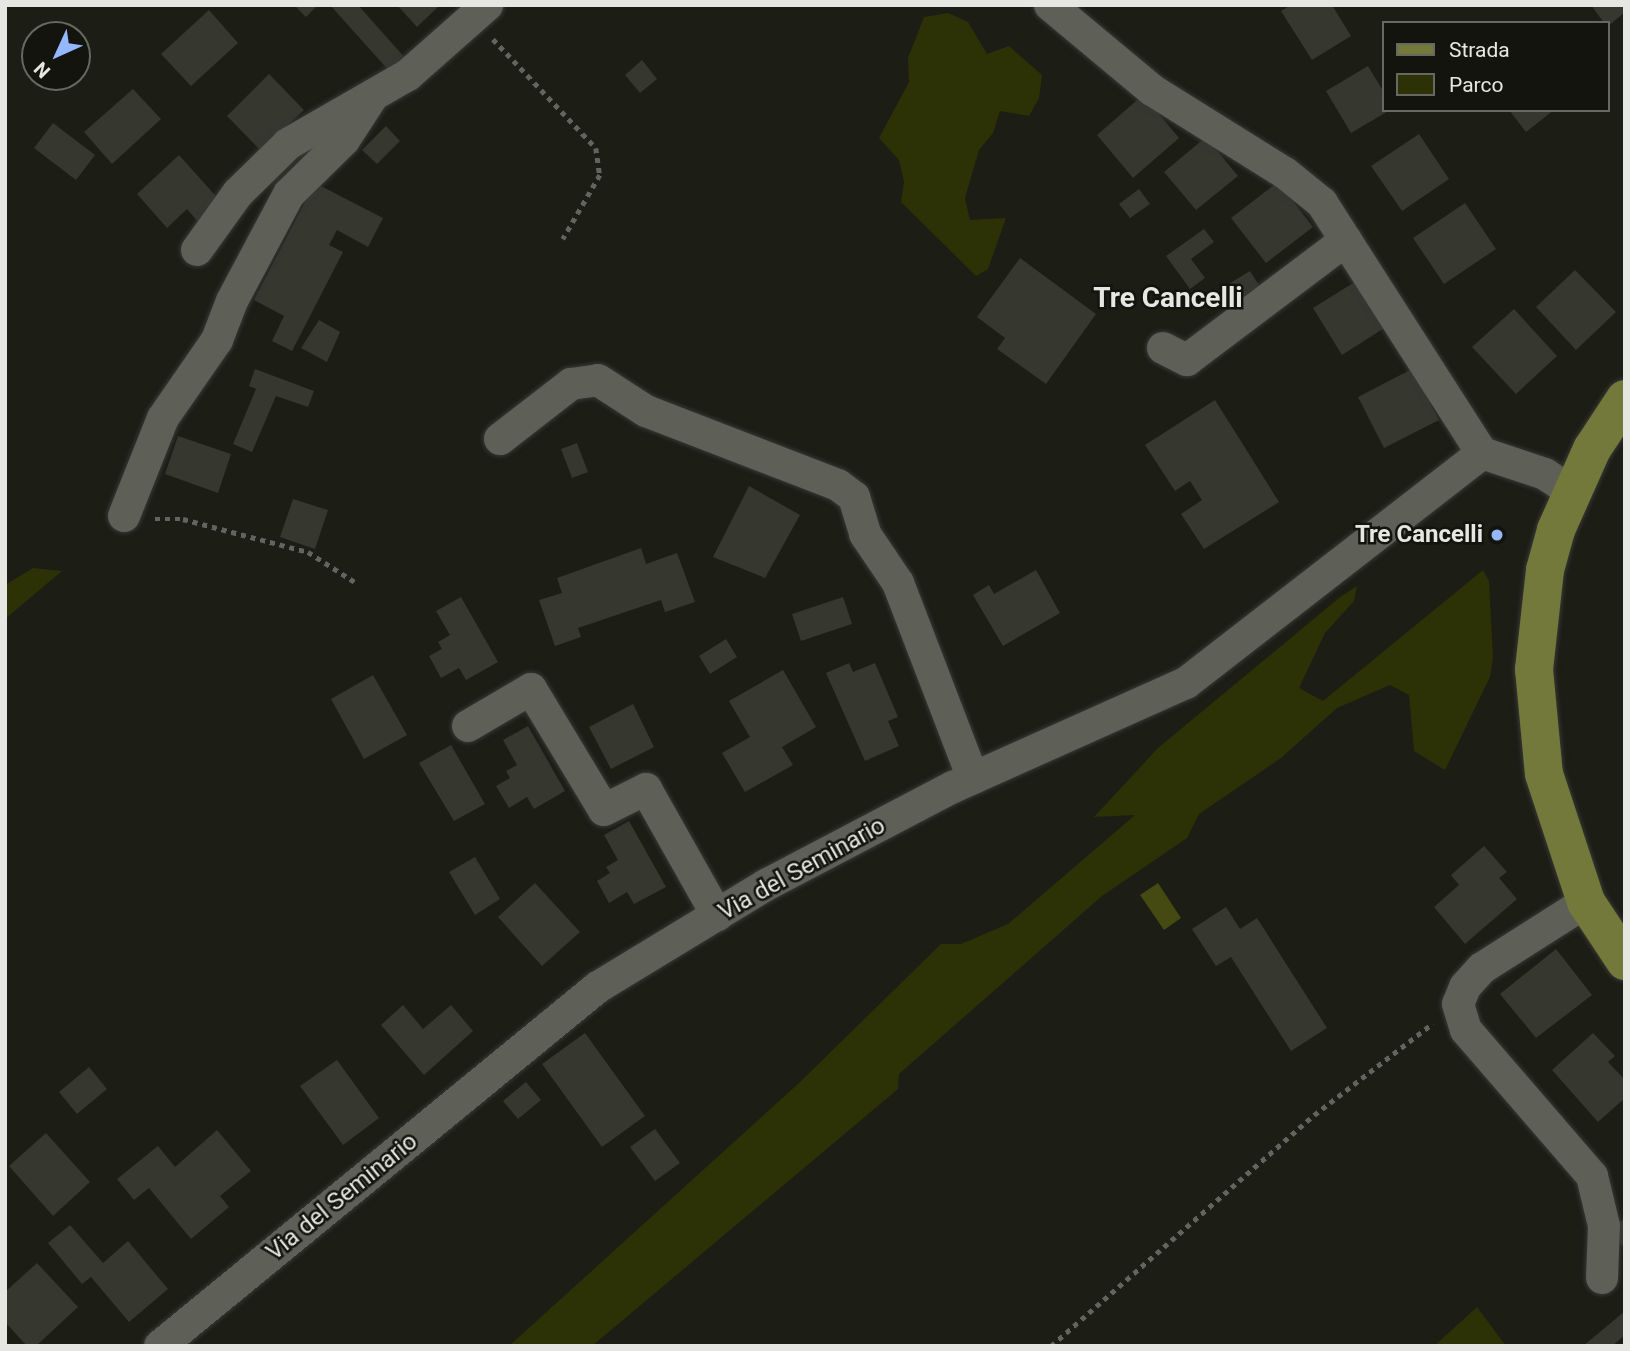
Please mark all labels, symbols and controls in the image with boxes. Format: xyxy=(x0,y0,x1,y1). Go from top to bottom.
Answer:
north arrow xyxy=(21,21,91,91)
legend xyxy=(1382,21,1609,112)
text: Strada xyxy=(1449,38,1510,62)
text: N xyxy=(29,57,55,83)
text: Parco xyxy=(1449,73,1503,97)
district label: Tre Cancelli xyxy=(1093,281,1243,315)
place label: Tre Cancelli xyxy=(1355,521,1483,549)
marker: Tre Cancelli xyxy=(1489,527,1505,543)
street label: Via del Seminario xyxy=(714,811,890,927)
street label: Via del Seminario xyxy=(261,1127,423,1267)

